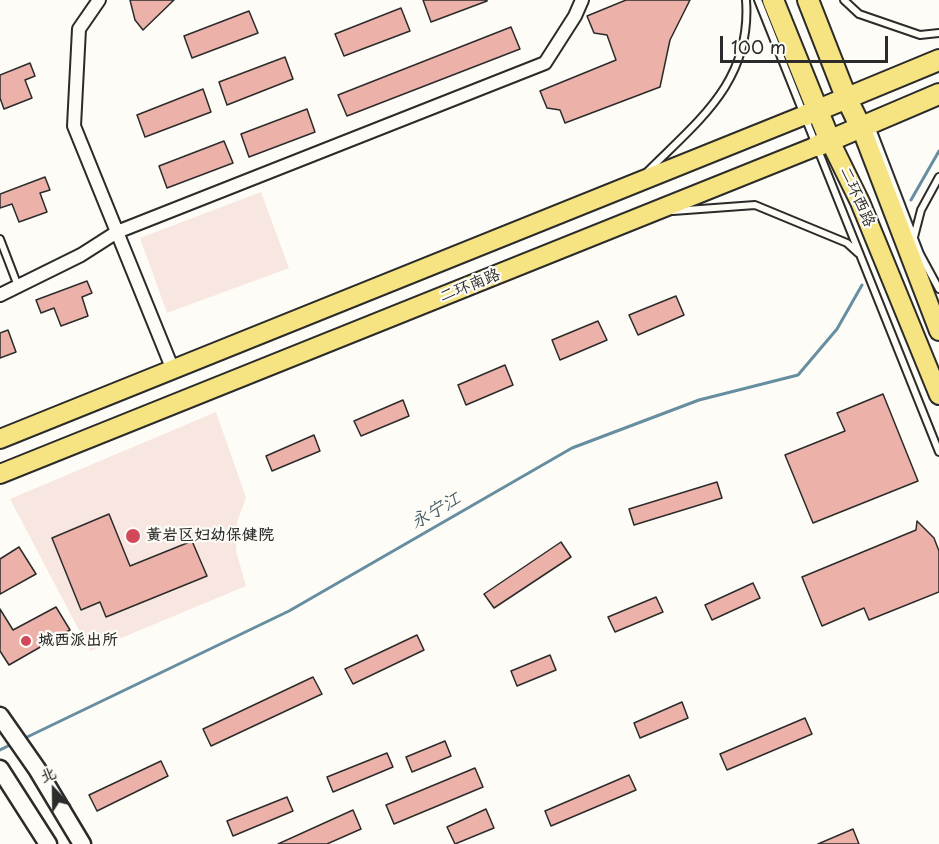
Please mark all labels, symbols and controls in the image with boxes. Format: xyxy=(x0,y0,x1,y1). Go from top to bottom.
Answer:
scale bar xyxy=(723,24,891,62)
text: 100 m xyxy=(731,33,786,60)
street label: 二环西路 xyxy=(835,164,879,230)
street label: 二环南路 xyxy=(437,265,503,307)
water label: 永宁江 xyxy=(407,488,465,534)
place label: 黄岩区妇幼保健院 xyxy=(146,526,274,546)
marker: 黄岩区妇幼保健院 xyxy=(124,527,142,545)
place label: 城西派出所 xyxy=(38,631,118,651)
marker: 城西派出所 xyxy=(19,634,33,648)
text: 北 xyxy=(35,759,59,787)
north arrow xyxy=(24,760,84,820)

